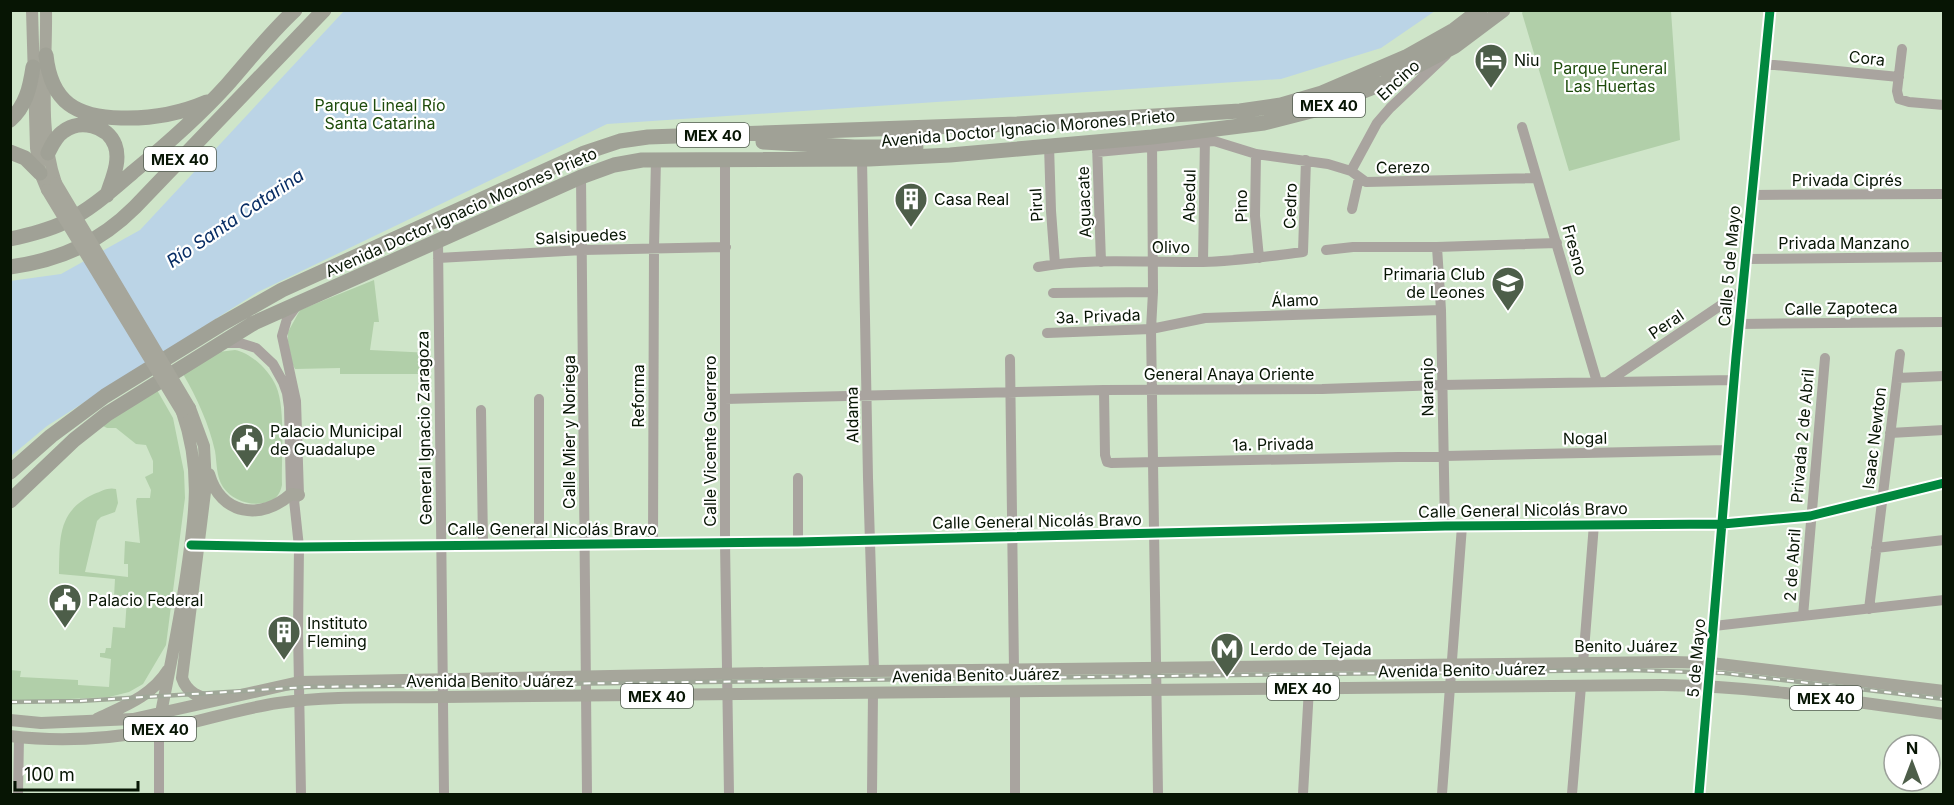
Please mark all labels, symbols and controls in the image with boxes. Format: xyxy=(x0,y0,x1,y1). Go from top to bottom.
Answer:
hotel icon: Niu xyxy=(1473,42,1509,89)
street label: Cora xyxy=(1848,46,1886,70)
place label: Niu xyxy=(1514,50,1539,70)
street label: Encino xyxy=(1372,55,1424,105)
park label: Parque Funeral Las Huertas xyxy=(1553,58,1667,96)
road number: MEX 40 xyxy=(1293,93,1365,117)
park label: Parque Lineal Río Santa Catarina xyxy=(314,95,446,133)
street label: Avenida Doctor Ignacio Morones Prieto xyxy=(880,105,1176,151)
road number: MEX 40 xyxy=(677,123,749,147)
street label: Avenida Doctor Ignacio Morones Prieto xyxy=(322,143,600,281)
road number: MEX 40 xyxy=(144,147,216,171)
street label: Cerezo xyxy=(1376,157,1430,177)
water label: Río Santa Catarina xyxy=(162,164,308,272)
street label: Aguacate xyxy=(1073,166,1095,238)
street label: Abedul xyxy=(1179,169,1199,223)
street label: Privada Ciprés xyxy=(1792,170,1902,190)
building icon: Casa Real xyxy=(893,181,929,228)
street label: Cedro xyxy=(1279,183,1301,229)
street label: Pirul xyxy=(1025,188,1047,222)
place label: Casa Real xyxy=(934,189,1009,209)
street label: Pino xyxy=(1231,189,1251,223)
street label: Calle 5 de Mayo xyxy=(1714,205,1744,327)
street label: Fresno xyxy=(1558,222,1592,278)
street label: Salsipuedes xyxy=(535,224,627,248)
street label: Privada Manzano xyxy=(1778,233,1910,253)
street label: Olivo xyxy=(1152,237,1190,257)
place label: Primaria Club de Leones xyxy=(1383,264,1485,302)
school or university icon: Primaria Club de Leones xyxy=(1490,265,1526,312)
street label: Álamo xyxy=(1271,289,1319,311)
street label: Calle Zapoteca xyxy=(1784,297,1898,319)
street label: 3a. Privada xyxy=(1055,305,1141,327)
street label: Peral xyxy=(1645,305,1687,343)
street label: General Ignacio Zaragoza xyxy=(412,331,436,525)
street label: Calle Mier y Noriega xyxy=(559,355,579,509)
street label: Calle Vicente Guerrero xyxy=(700,355,720,527)
street label: Naranjo xyxy=(1416,357,1438,417)
street label: Reforma xyxy=(628,364,648,428)
street label: General Anaya Oriente xyxy=(1144,364,1314,384)
street label: Privada 2 de Abril xyxy=(1786,368,1818,504)
street label: Aldama xyxy=(842,386,862,444)
street label: Isaac Newton xyxy=(1858,386,1890,490)
place label: Palacio Municipal de Guadalupe xyxy=(270,421,402,459)
public building icon: Palacio Municipal de Guadalupe xyxy=(229,422,265,469)
street label: Nogal xyxy=(1563,428,1607,448)
street label: 1a. Privada xyxy=(1232,433,1314,455)
street label: Calle General Nicolás Bravo xyxy=(1418,498,1628,522)
street label: Calle General Nicolás Bravo xyxy=(932,509,1142,533)
street label: Calle General Nicolás Bravo xyxy=(447,519,657,539)
street label: 2 de Abril xyxy=(1779,528,1805,602)
public building icon: Palacio Federal xyxy=(47,582,83,629)
place label: Palacio Federal xyxy=(88,590,203,610)
place label: Instituto Fleming xyxy=(307,613,368,651)
building icon: Instituto Fleming xyxy=(266,614,302,661)
street label: 5 de Mayo xyxy=(1683,618,1709,698)
metro station icon: Lerdo de Tejada xyxy=(1209,631,1245,678)
street label: Benito Juárez xyxy=(1574,636,1678,656)
place label: Lerdo de Tejada xyxy=(1250,639,1372,659)
street label: Avenida Benito Juárez xyxy=(1378,659,1546,681)
street label: Avenida Benito Juárez xyxy=(892,664,1060,686)
street label: Avenida Benito Juárez xyxy=(406,671,574,691)
road number: MEX 40 xyxy=(1267,676,1339,700)
road number: MEX 40 xyxy=(621,684,693,708)
road number: MEX 40 xyxy=(1790,686,1862,710)
road number: MEX 40 xyxy=(124,717,196,741)
north arrow xyxy=(1882,733,1942,793)
text: N xyxy=(1906,738,1918,758)
scale bar xyxy=(15,754,138,792)
text: 100 m xyxy=(24,764,75,785)

